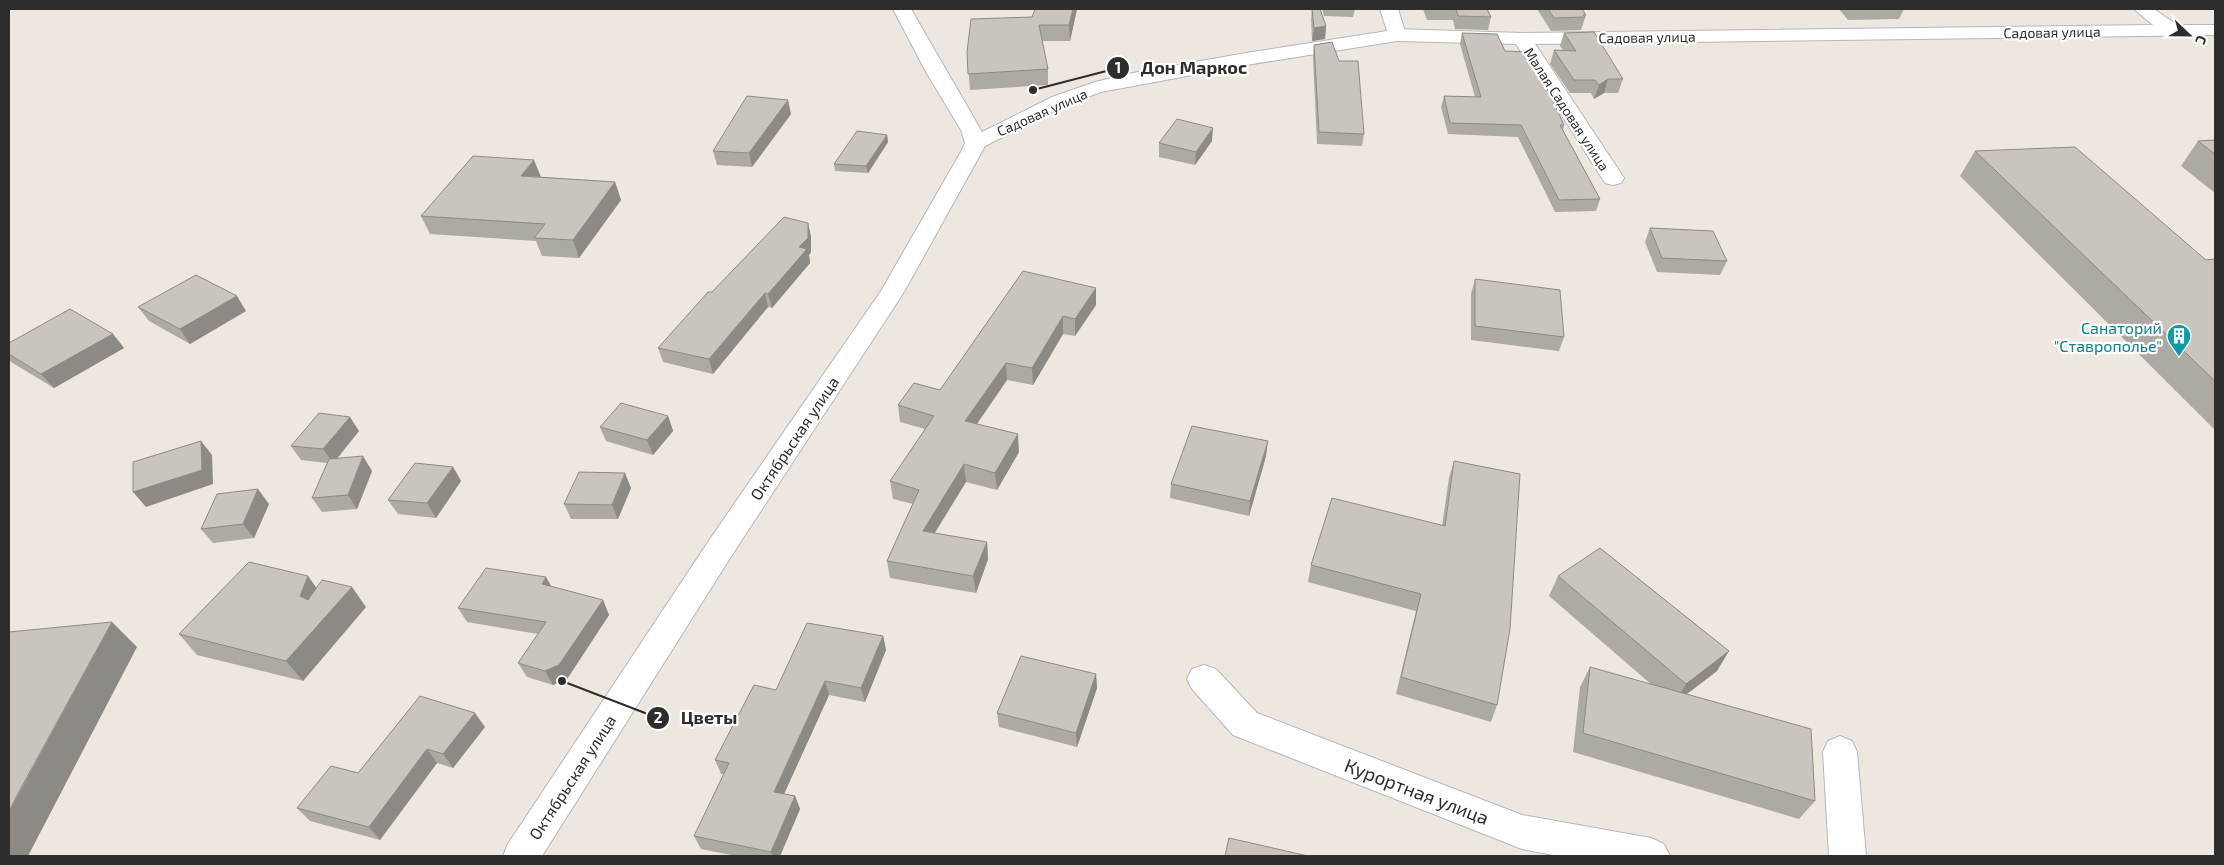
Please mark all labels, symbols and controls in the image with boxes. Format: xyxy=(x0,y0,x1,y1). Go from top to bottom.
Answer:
north arrow xyxy=(2164,10,2214,60)
street label: Садовая улица xyxy=(2003,23,2101,41)
street label: Садовая улица xyxy=(1598,28,1696,46)
text: С xyxy=(2192,33,2211,47)
street label: Малая Садовая улица xyxy=(1521,44,1613,174)
callout: Дон Маркос xyxy=(1105,51,1257,84)
text: Дон Маркос xyxy=(1141,56,1247,78)
text: 1 xyxy=(1115,58,1121,76)
street label: Садовая улица xyxy=(994,84,1090,140)
place label: Санаторий "Ставрополье" xyxy=(2054,318,2162,355)
building icon: Санаторий "Ставрополье" xyxy=(2166,323,2192,357)
street label: Октябрьская улица xyxy=(746,373,843,504)
callout: Цветы xyxy=(645,701,747,734)
text: Цветы xyxy=(681,706,737,728)
text: 2 xyxy=(654,708,663,726)
street label: Октябрьская улица xyxy=(525,711,620,843)
street label: Курортная улица xyxy=(1341,753,1492,830)

